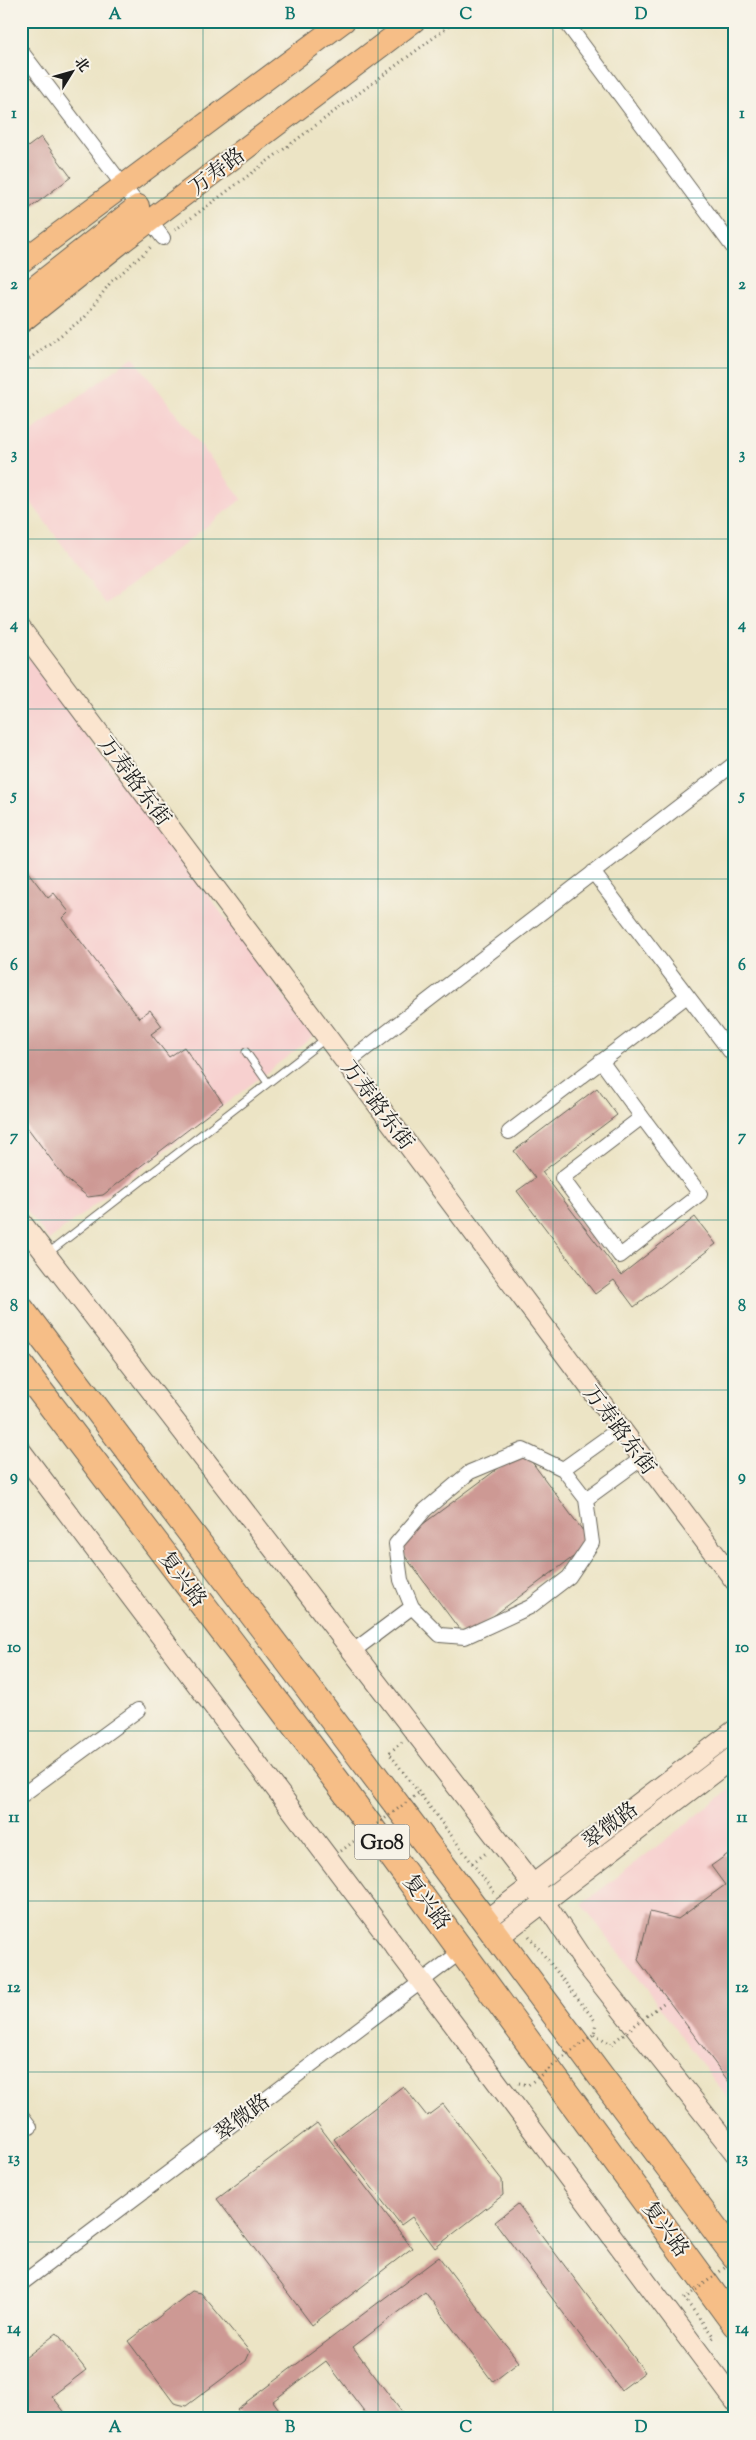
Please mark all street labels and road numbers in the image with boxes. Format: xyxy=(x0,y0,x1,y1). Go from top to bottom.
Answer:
street label: 万寿路 xyxy=(184,142,252,204)
street label: 万寿路东街 xyxy=(90,731,177,833)
street label: 万寿路东街 xyxy=(333,1055,420,1157)
street label: 万寿路东街 xyxy=(575,1380,662,1482)
street label: 复兴路 xyxy=(150,1546,212,1614)
street label: 翠微路 xyxy=(577,1796,645,1858)
road number: G108 xyxy=(354,1824,410,1860)
street label: 复兴路 xyxy=(394,1869,456,1937)
street label: 翠微路 xyxy=(209,2088,277,2150)
street label: 复兴路 xyxy=(634,2196,695,2264)

